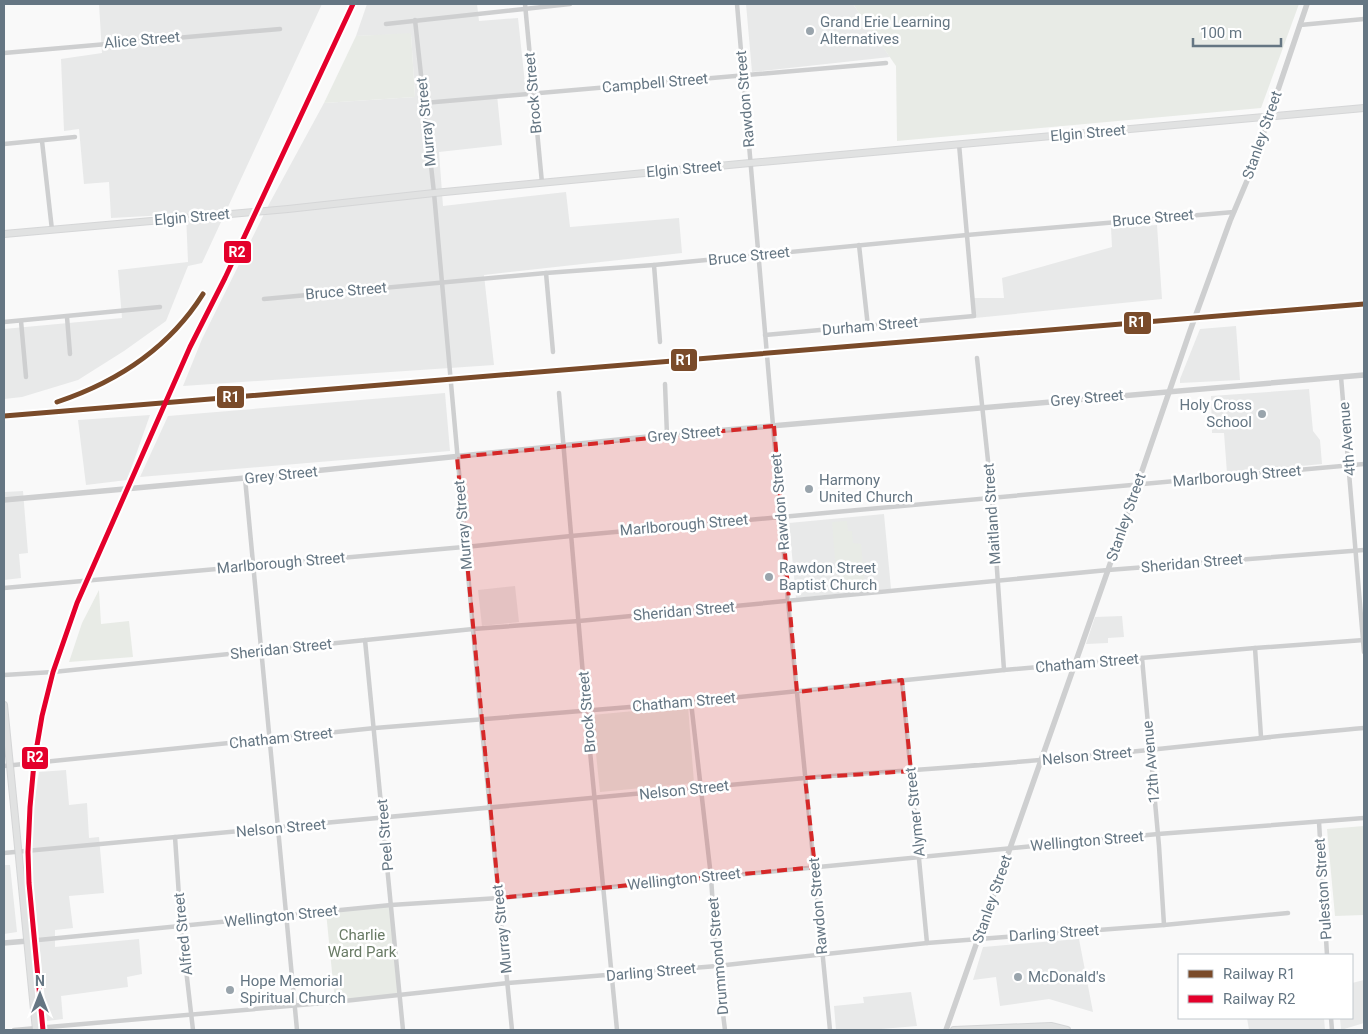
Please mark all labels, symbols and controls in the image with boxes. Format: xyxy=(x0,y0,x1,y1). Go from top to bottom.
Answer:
place label: Grand Erie Learning Alternatives xyxy=(820,13,950,48)
scale bar xyxy=(1193,15,1280,47)
text: 100 m xyxy=(1200,24,1242,42)
marker: Grand Erie Learning Alternatives xyxy=(804,25,816,37)
street label: Alice Street xyxy=(103,28,181,52)
street label: Rawdon Street xyxy=(732,50,758,148)
street label: Brock Street xyxy=(520,51,546,134)
street label: Campbell Street xyxy=(601,69,709,97)
street label: Murray Street xyxy=(412,76,440,168)
street label: Stanley Street xyxy=(1238,88,1286,181)
street label: Elgin Street xyxy=(1049,121,1127,145)
street label: Elgin Street xyxy=(645,157,723,181)
street label: Elgin Street xyxy=(153,205,231,229)
street label: Bruce Street xyxy=(1111,205,1195,231)
line badge: R2 xyxy=(223,240,252,264)
street label: Bruce Street xyxy=(707,243,791,269)
text: R2 xyxy=(228,244,246,260)
street label: Bruce Street xyxy=(304,278,388,304)
line badge: R1 xyxy=(1123,311,1152,335)
street label: Durham Street xyxy=(821,313,919,339)
text: R1 xyxy=(1128,314,1146,330)
line badge: R1 xyxy=(670,348,698,372)
text: R1 xyxy=(675,352,693,368)
line badge: R1 xyxy=(216,385,245,409)
street label: Grey Street xyxy=(1050,386,1124,410)
text: R1 xyxy=(222,389,240,405)
place label: Holy Cross School xyxy=(1180,396,1252,431)
street label: 4th Avenue xyxy=(1335,401,1359,477)
marker: Holy Cross School xyxy=(1256,408,1268,420)
street label: Grey Street xyxy=(647,422,721,446)
street label: Rawdon Street xyxy=(767,453,793,551)
street label: Marlborough Street xyxy=(1172,461,1302,491)
street label: Grey Street xyxy=(244,462,319,488)
street label: Maitland Street xyxy=(979,463,1005,565)
street label: Stanley Street xyxy=(1102,470,1150,563)
place label: Harmony United Church xyxy=(819,471,913,506)
street label: Murray Street xyxy=(450,479,476,570)
marker: Harmony United Church xyxy=(803,483,815,495)
street label: Marlborough Street xyxy=(619,510,749,540)
street label: Marlborough Street xyxy=(216,548,346,578)
street label: Sheridan Street xyxy=(1140,550,1244,576)
place label: Rawdon Street Baptist Church xyxy=(779,559,877,594)
marker: Rawdon Street Baptist Church xyxy=(763,571,775,583)
street label: Sheridan Street xyxy=(632,598,736,624)
street label: Sheridan Street xyxy=(229,635,333,663)
street label: Chatham Street xyxy=(1034,649,1140,676)
street label: Brock Street xyxy=(574,670,600,753)
street label: Chatham Street xyxy=(631,688,737,715)
street label: 12th Avenue xyxy=(1138,720,1164,804)
street label: Chatham Street xyxy=(228,724,334,752)
street label: Nelson Street xyxy=(1041,743,1133,769)
line badge: R2 xyxy=(21,746,49,770)
text: R2 xyxy=(26,749,44,765)
street label: Alymer Street xyxy=(901,766,929,858)
street label: Nelson Street xyxy=(638,776,730,804)
street label: Peel Street xyxy=(373,798,397,872)
street label: Nelson Street xyxy=(235,815,327,841)
street label: Wellington Street xyxy=(1030,827,1144,855)
street label: Puleston Street xyxy=(1310,837,1336,940)
street label: Stanley Street xyxy=(968,852,1016,945)
street label: Rawdon Street xyxy=(805,857,831,955)
street label: Wellington Street xyxy=(627,864,742,894)
street label: Murray Street xyxy=(488,883,516,975)
street label: Alfred Street xyxy=(170,892,196,976)
street label: Drummond Street xyxy=(704,896,732,1016)
street label: Wellington Street xyxy=(224,901,339,931)
street label: Darling Street xyxy=(1008,921,1100,945)
park label: Charlie Ward Park xyxy=(328,926,397,961)
legend xyxy=(1178,954,1353,1019)
street label: Darling Street xyxy=(605,959,697,985)
text: Railway R1 xyxy=(1223,965,1296,983)
place label: McDonald's xyxy=(1028,968,1106,986)
north arrow xyxy=(15,969,65,1019)
marker: McDonald's xyxy=(1012,971,1024,983)
place label: Hope Memorial Spiritual Church xyxy=(240,972,346,1007)
text: N xyxy=(35,973,45,989)
marker: Hope Memorial Spiritual Church xyxy=(224,984,236,996)
text: Railway R2 xyxy=(1223,990,1296,1008)

